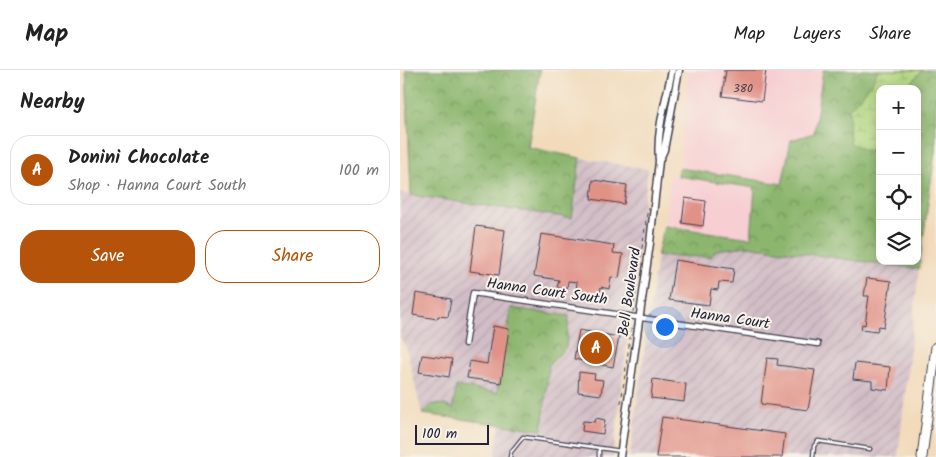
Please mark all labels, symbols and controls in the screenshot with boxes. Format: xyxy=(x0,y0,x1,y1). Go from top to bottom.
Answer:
text: Map xyxy=(25,15,68,54)
text: Map xyxy=(734,20,765,49)
text: Layers xyxy=(793,20,841,49)
text: Share xyxy=(869,20,911,49)
house number: 380 xyxy=(733,79,753,98)
map controls xyxy=(876,85,921,265)
button: + xyxy=(876,85,921,130)
text: Nearby xyxy=(20,86,85,119)
button: − xyxy=(876,130,921,175)
text: Donini Chocolate xyxy=(68,143,209,173)
text: A xyxy=(32,158,42,183)
text: 100 m xyxy=(339,158,379,183)
text: Shop · Hanna Court South xyxy=(68,173,246,198)
button: locate xyxy=(876,175,921,220)
button: layers xyxy=(876,220,921,265)
button: Save xyxy=(20,230,195,283)
button: Share xyxy=(205,230,380,283)
street label: Bell Boulevard xyxy=(612,246,648,338)
street label: Hanna Court South xyxy=(485,272,609,312)
street label: Hanna Court xyxy=(689,302,771,336)
your location xyxy=(652,314,678,340)
pin: A xyxy=(580,329,612,367)
scale bar xyxy=(415,422,489,445)
text: 100 m xyxy=(422,423,457,445)

